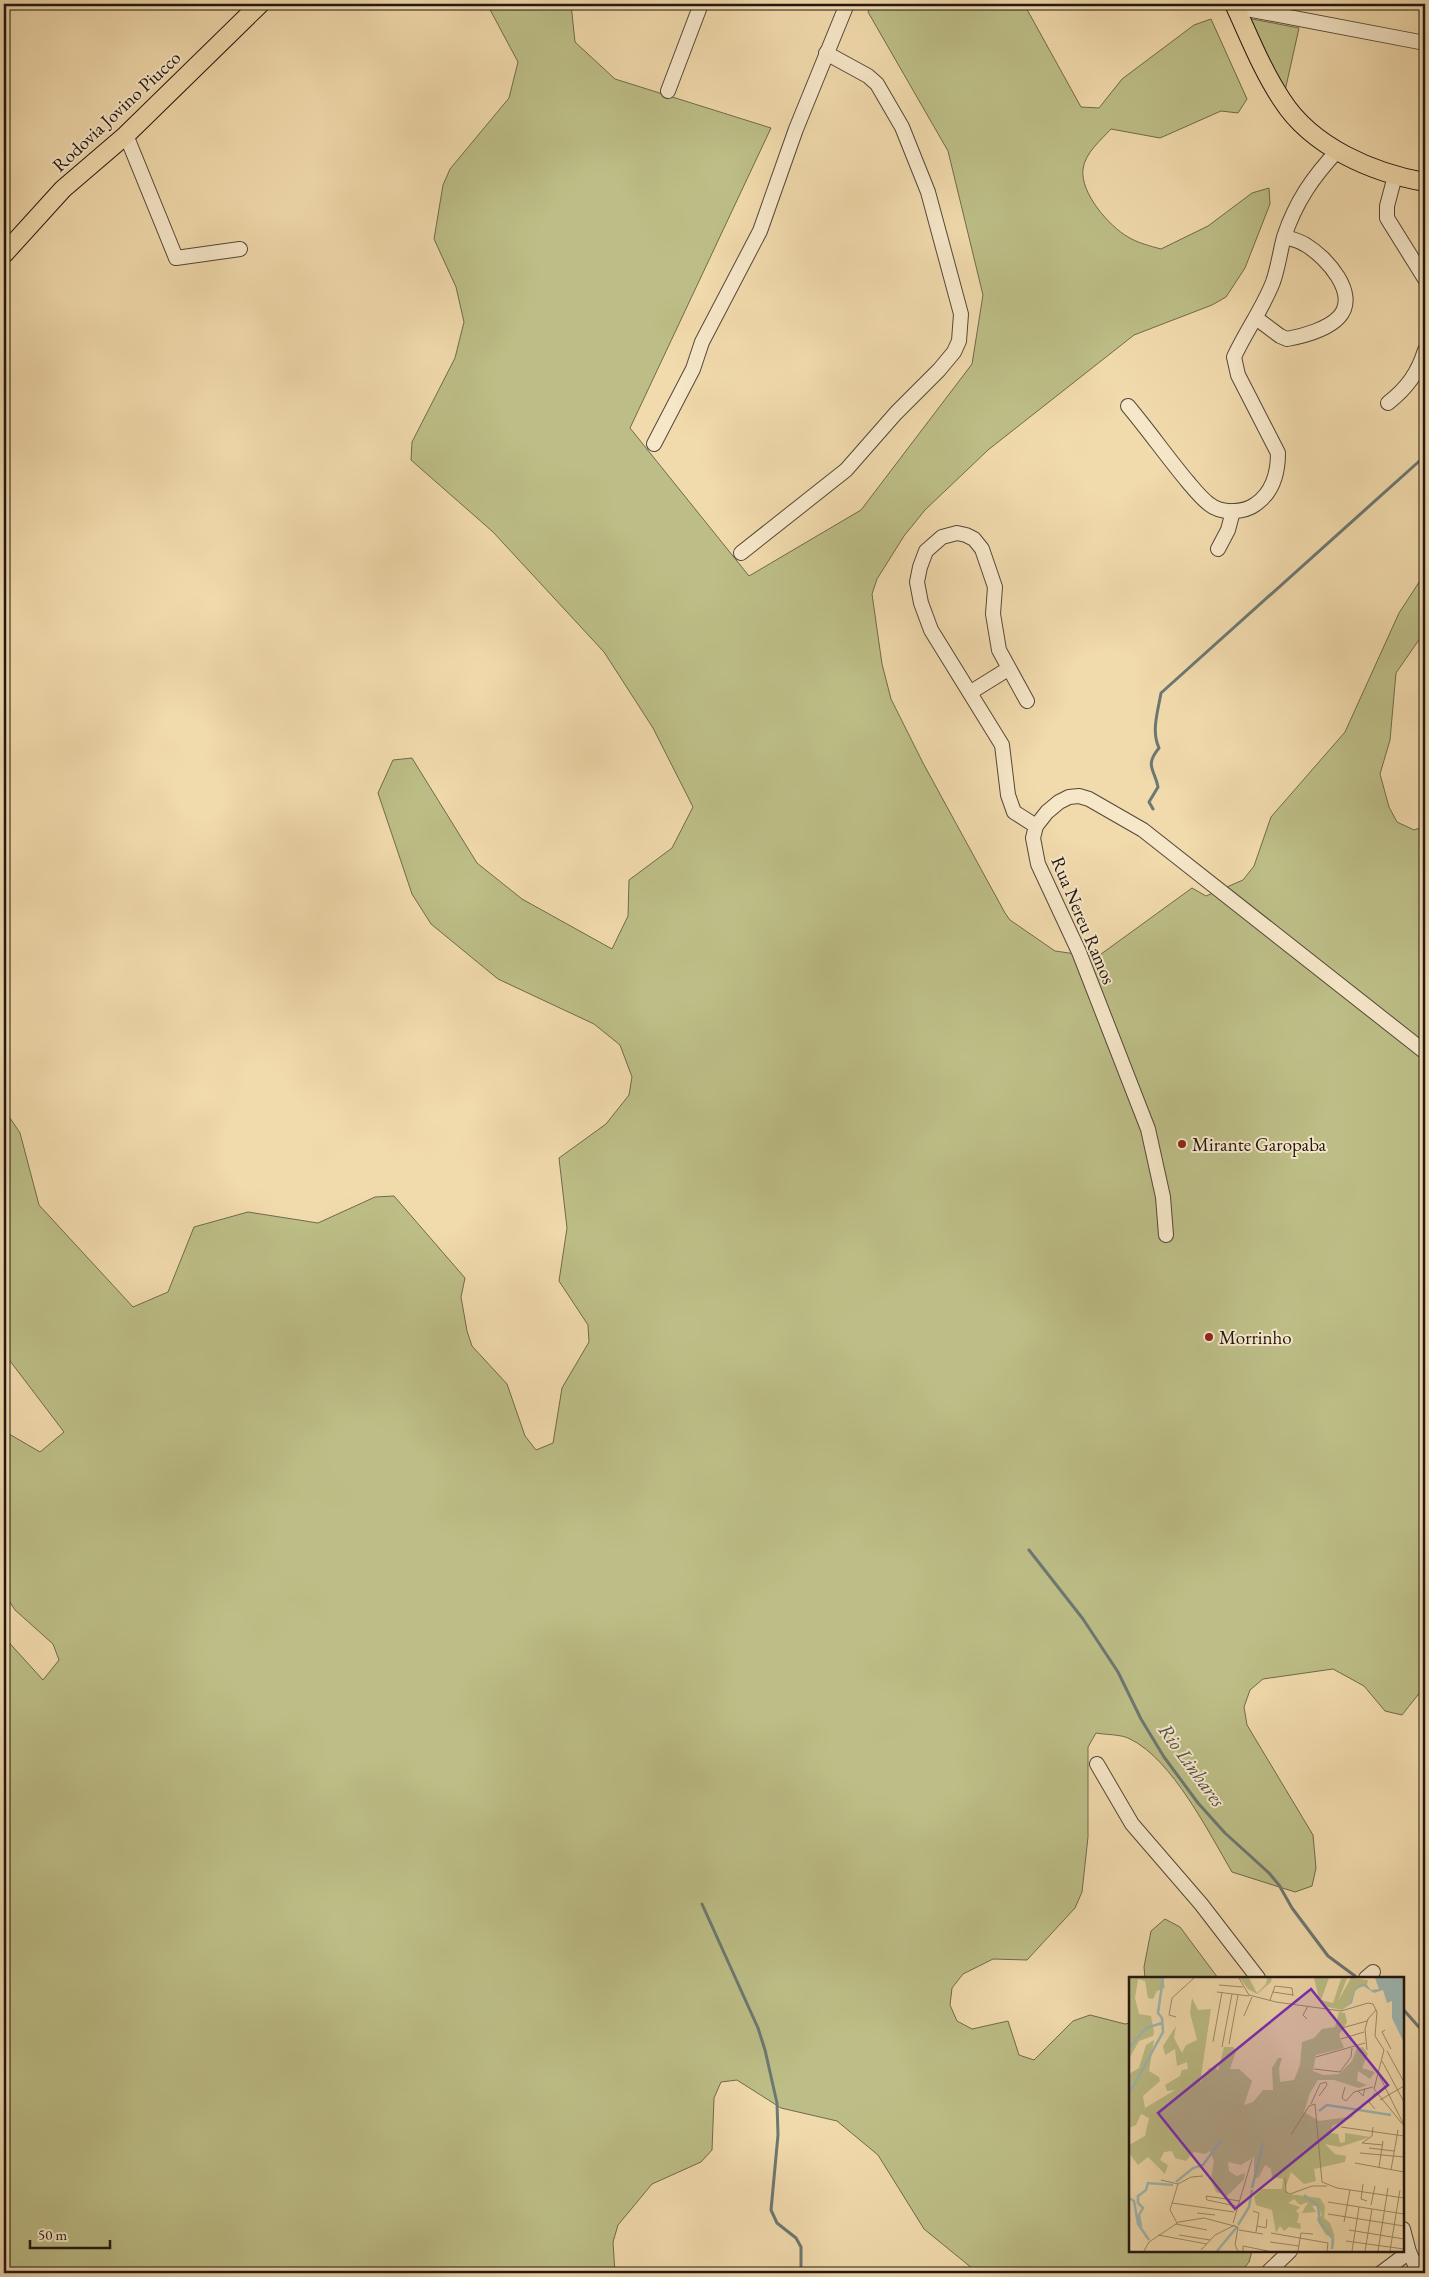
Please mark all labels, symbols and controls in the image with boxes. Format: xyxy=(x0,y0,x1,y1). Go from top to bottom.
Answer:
street label: Rodovia Jovino Piucco xyxy=(47,45,186,177)
street label: Rua Nereu Ramos xyxy=(1045,853,1122,988)
place label: Mirante Garopaba xyxy=(1192,1132,1327,1157)
marker: Mirante Garopaba xyxy=(1176,1138,1188,1150)
place label: Morrinho xyxy=(1219,1325,1292,1350)
marker: Morrinho xyxy=(1203,1331,1215,1343)
water label: Rio Linhares xyxy=(1153,1718,1231,1812)
inset map xyxy=(1129,1977,1404,2252)
scale bar xyxy=(30,2217,110,2249)
text: 50 m xyxy=(38,2225,67,2244)

